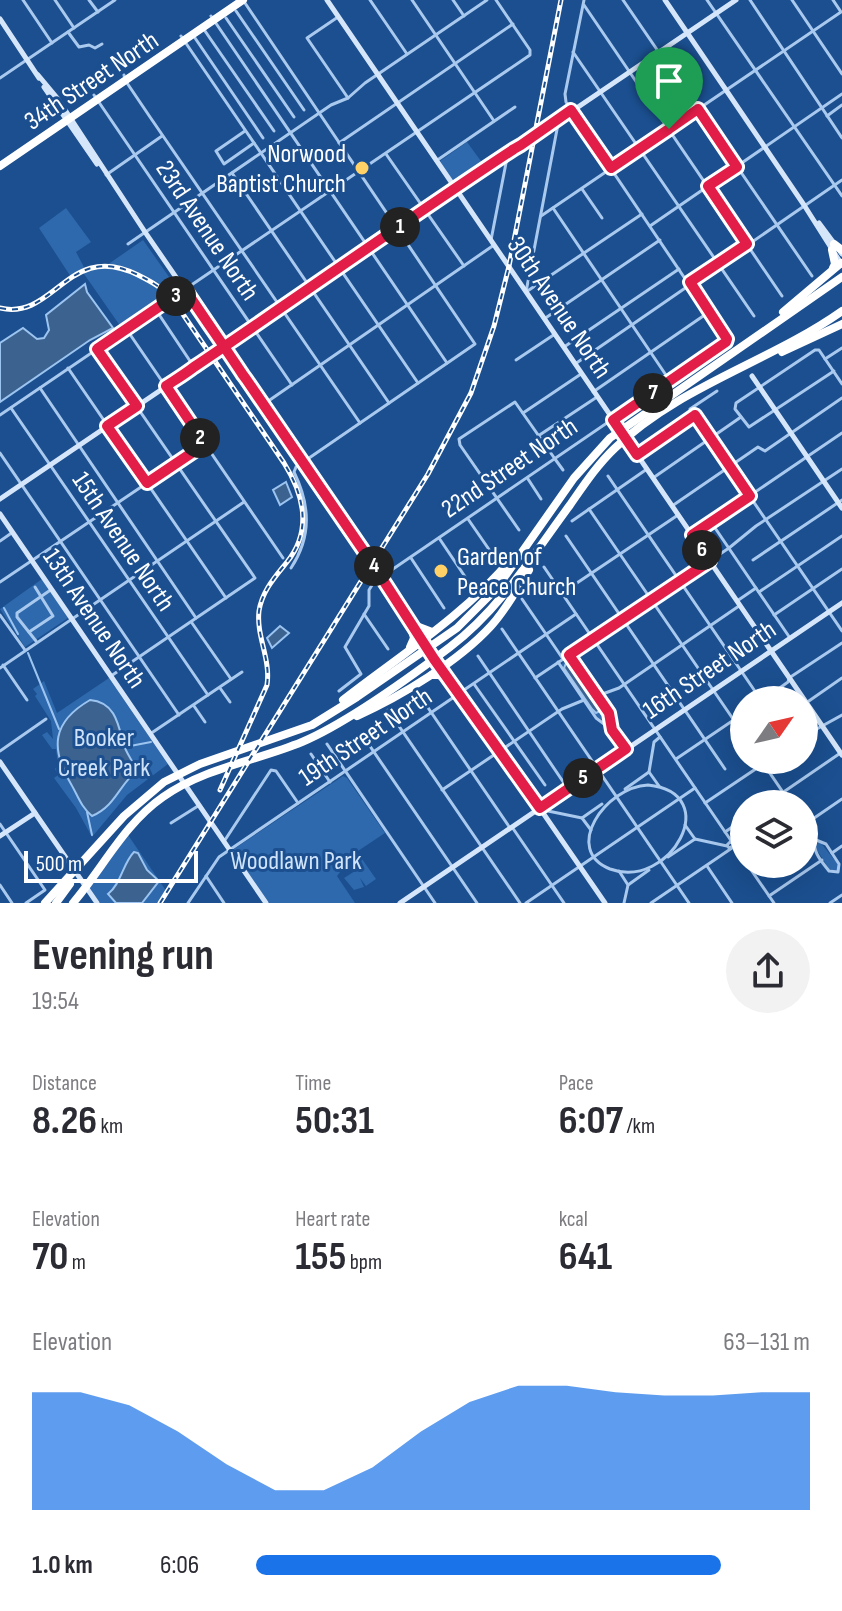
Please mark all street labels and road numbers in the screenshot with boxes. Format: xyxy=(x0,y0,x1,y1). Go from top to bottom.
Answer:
street label: 34th Street North xyxy=(19,25,165,137)
street label: 23rd Avenue North xyxy=(150,154,266,306)
street label: 30th Avenue North xyxy=(500,231,618,385)
street label: 22nd Street North xyxy=(436,411,584,525)
street label: 15th Avenue North xyxy=(65,466,181,617)
street label: 13th Avenue North xyxy=(36,543,152,695)
street label: 16th Street North xyxy=(638,614,782,726)
street label: 19th Street North xyxy=(293,681,438,793)

